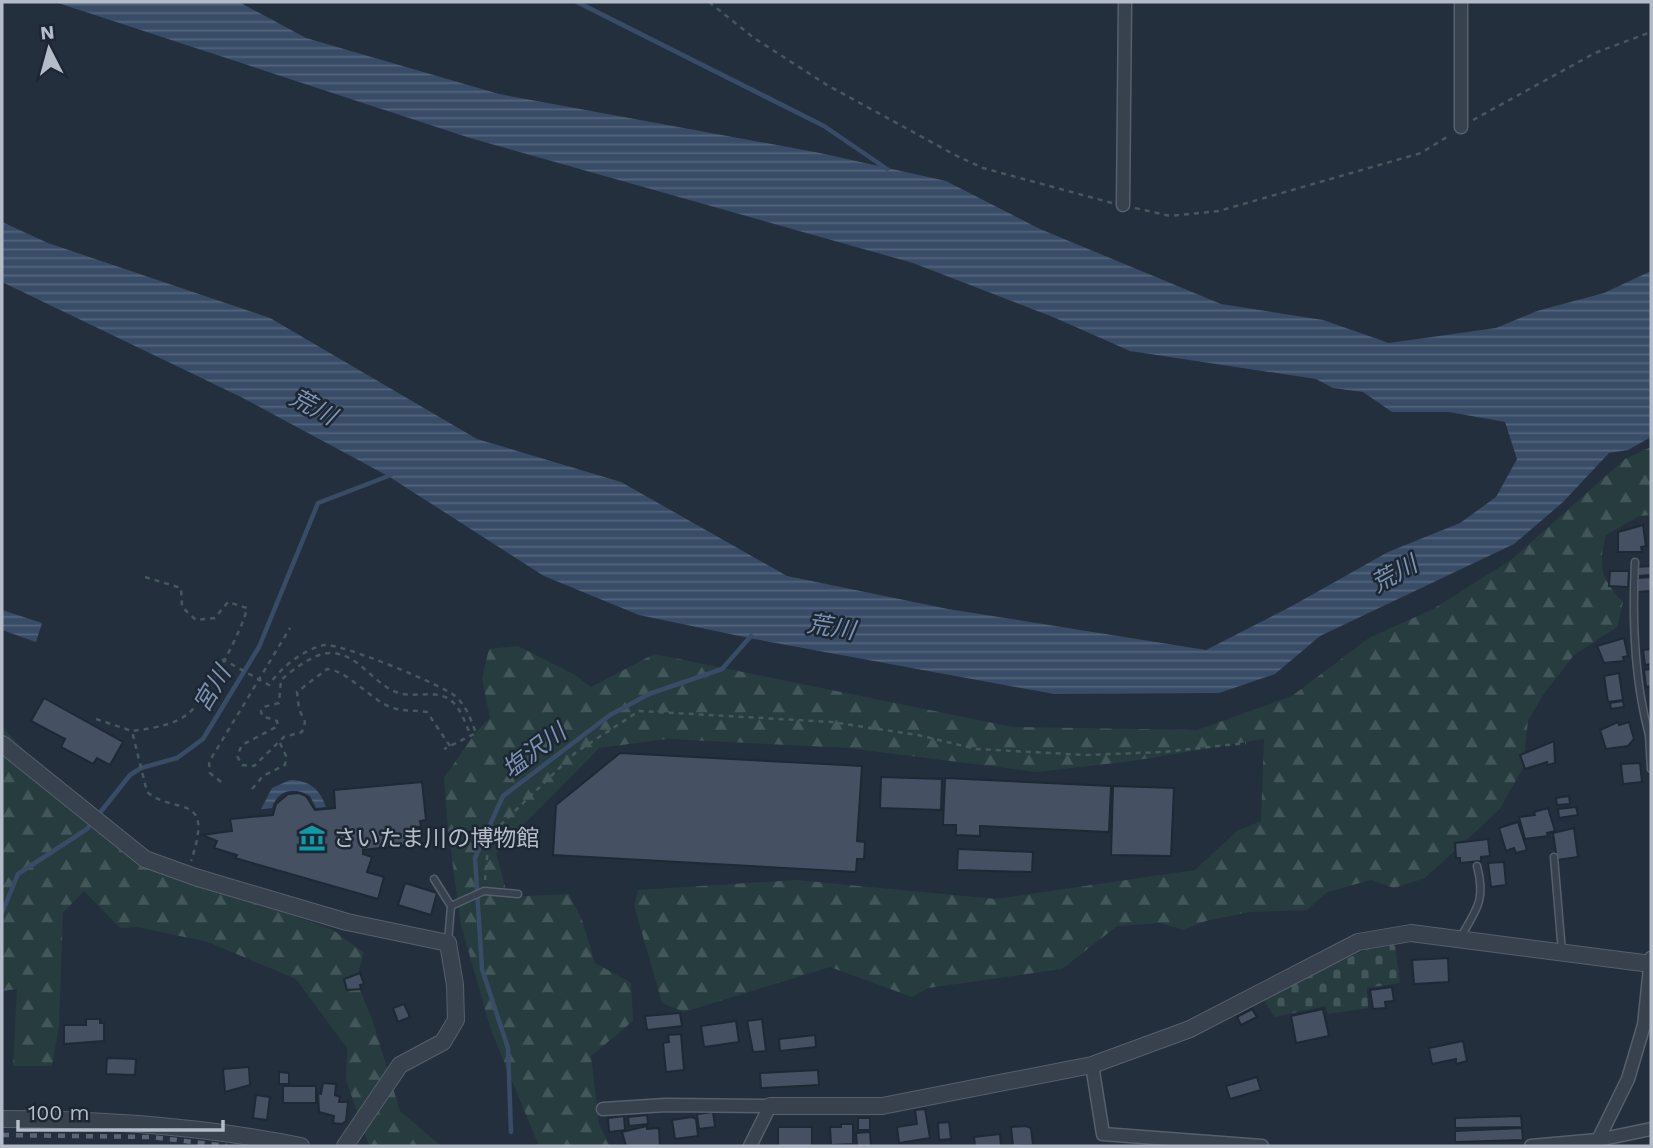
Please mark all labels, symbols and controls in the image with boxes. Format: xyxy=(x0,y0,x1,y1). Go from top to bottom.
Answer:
north arrow xyxy=(14,14,84,84)
text: N xyxy=(39,20,55,45)
water label: 荒川 xyxy=(285,383,343,432)
water label: 荒川 xyxy=(1366,549,1424,598)
water label: 荒川 xyxy=(805,609,860,645)
water label: 宮川 xyxy=(188,659,238,717)
water label: 塩沢川 xyxy=(497,716,574,784)
museum icon: さいたま川の博物館 xyxy=(297,823,327,853)
place label: さいたま川の博物館 xyxy=(333,825,539,852)
scale bar xyxy=(18,1088,222,1132)
text: 100 m xyxy=(28,1100,90,1125)

